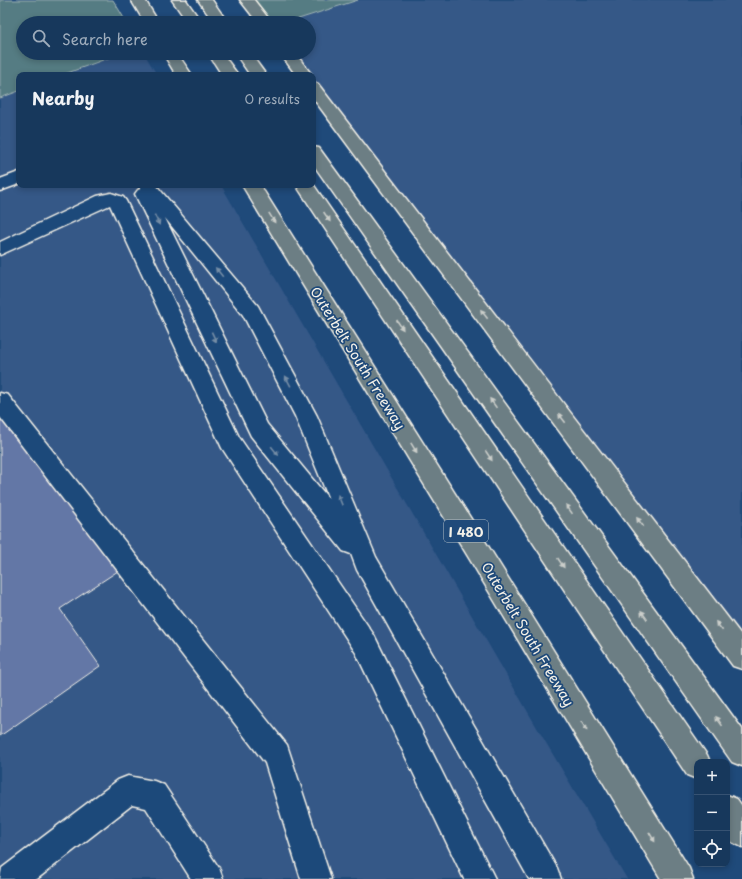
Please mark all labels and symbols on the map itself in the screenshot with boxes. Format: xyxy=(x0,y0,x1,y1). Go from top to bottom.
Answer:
one-way arrow xyxy=(268,212,275,224)
one-way arrow xyxy=(323,212,331,222)
one-way arrow xyxy=(153,214,160,226)
one-way arrow xyxy=(214,266,223,277)
street label: Outerbelt South Freeway xyxy=(305,282,411,434)
one-way arrow xyxy=(480,309,488,320)
one-way arrow xyxy=(396,319,404,330)
one-way arrow xyxy=(211,331,217,342)
one-way arrow xyxy=(284,376,291,387)
one-way arrow xyxy=(489,398,497,408)
one-way arrow xyxy=(558,413,566,424)
one-way arrow xyxy=(410,443,418,453)
one-way arrow xyxy=(271,445,280,456)
one-way arrow xyxy=(485,450,493,461)
one-way arrow xyxy=(337,494,343,506)
one-way arrow xyxy=(564,503,573,514)
one-way arrow xyxy=(636,517,644,527)
road number: I 480 xyxy=(444,520,488,542)
street label: Outerbelt South Freeway xyxy=(476,558,580,710)
one-way arrow xyxy=(557,558,565,569)
one-way arrow xyxy=(640,609,648,620)
one-way arrow xyxy=(714,620,723,631)
one-way arrow xyxy=(715,715,723,726)
one-way arrow xyxy=(581,720,588,732)
one-way arrow xyxy=(648,832,656,842)

